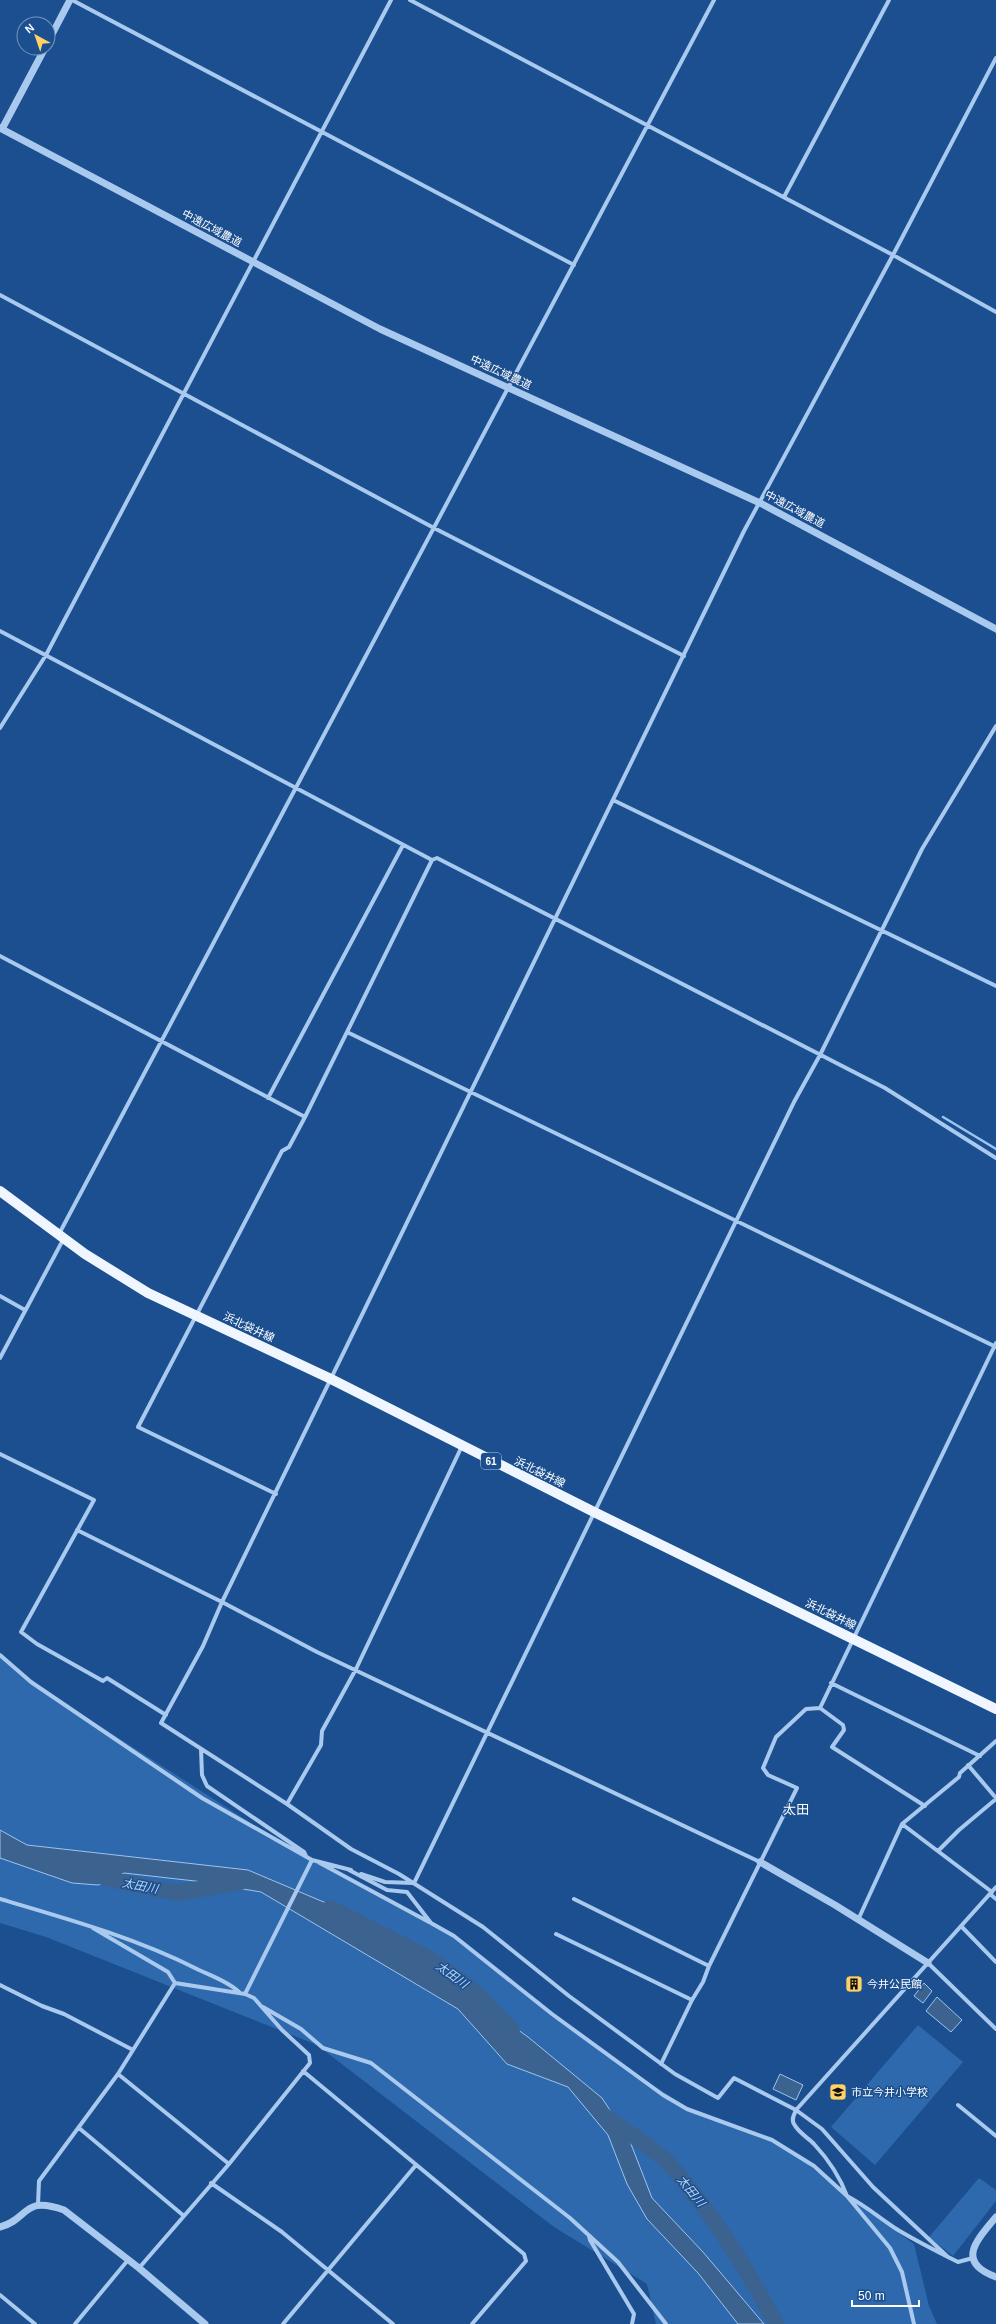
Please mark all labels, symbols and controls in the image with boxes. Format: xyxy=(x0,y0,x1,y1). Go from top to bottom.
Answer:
north arrow xyxy=(16,16,56,56)
text: N xyxy=(23,21,37,35)
street label: 中遠広域農道 xyxy=(180,207,244,249)
street label: 中遠広域農道 xyxy=(469,353,533,391)
street label: 中遠広域農道 xyxy=(763,488,827,530)
street label: 浜北袋井線 xyxy=(222,1310,276,1344)
road number: 61 xyxy=(481,1453,501,1469)
street label: 浜北袋井線 xyxy=(513,1455,567,1489)
street label: 浜北袋井線 xyxy=(804,1597,858,1631)
district label: 太田 xyxy=(783,1802,809,1817)
water label: 太田川 xyxy=(121,1876,161,1897)
water label: 太田川 xyxy=(433,1959,472,1992)
building icon: 今井公民館 xyxy=(844,1974,864,1994)
place label: 今井公民館 xyxy=(867,1978,922,1990)
school or university icon: 市立今井小学校 xyxy=(828,2082,848,2102)
place label: 市立今井小学校 xyxy=(851,2086,928,2098)
water label: 太田川 xyxy=(674,2173,709,2211)
scale bar xyxy=(852,2282,919,2308)
text: 50 m xyxy=(858,2289,885,2303)

